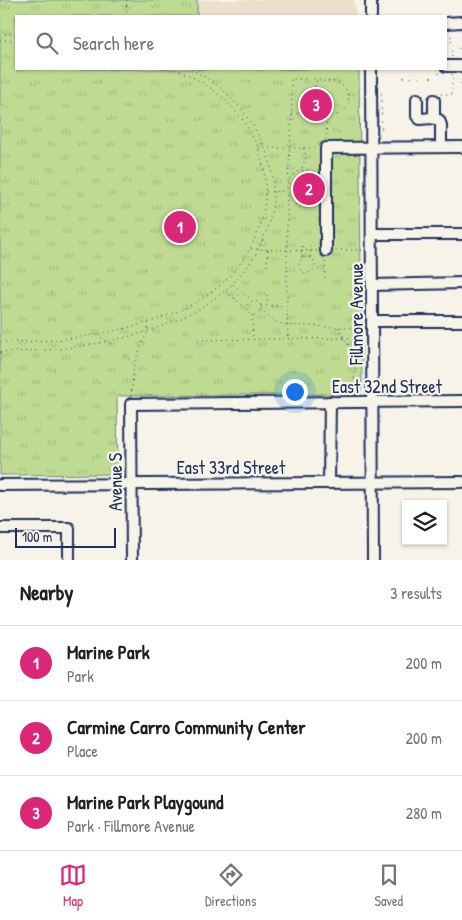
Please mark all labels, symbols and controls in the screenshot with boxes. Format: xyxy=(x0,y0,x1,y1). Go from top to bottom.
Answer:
search box xyxy=(15,15,447,70)
icon: search xyxy=(33,29,61,57)
text: Search here xyxy=(73,30,154,56)
pin: 3 xyxy=(300,86,332,124)
pin: 2 xyxy=(293,170,325,208)
pin: 1 xyxy=(164,208,196,246)
street label: Fillmore Avenue xyxy=(344,263,369,366)
street label: East 32nd Street xyxy=(332,374,443,399)
your location xyxy=(282,379,308,405)
street label: Avenue S xyxy=(103,453,128,511)
street label: East 33rd Street xyxy=(177,455,286,480)
map controls xyxy=(402,500,447,545)
button: layers xyxy=(402,500,447,545)
scale bar xyxy=(15,525,116,548)
text: 100 m xyxy=(22,527,52,546)
text: Nearby xyxy=(20,578,73,607)
text: 3 results xyxy=(390,582,442,604)
text: Marine Park xyxy=(67,639,150,665)
text: 1 xyxy=(33,652,39,674)
text: 200 m xyxy=(406,652,442,674)
text: Park xyxy=(67,665,94,687)
text: Carmine Carro Community Center xyxy=(67,714,306,740)
text: 2 xyxy=(32,727,40,749)
text: 200 m xyxy=(406,727,442,749)
text: Place xyxy=(67,740,98,762)
text: Marine Park Playgound xyxy=(67,789,223,815)
text: 3 xyxy=(32,802,40,824)
text: 280 m xyxy=(406,802,442,824)
text: Park · Fillmore Avenue xyxy=(67,815,195,837)
tab: Map xyxy=(59,861,87,910)
tab: Directions xyxy=(205,861,256,910)
tab: Saved xyxy=(374,861,403,910)

